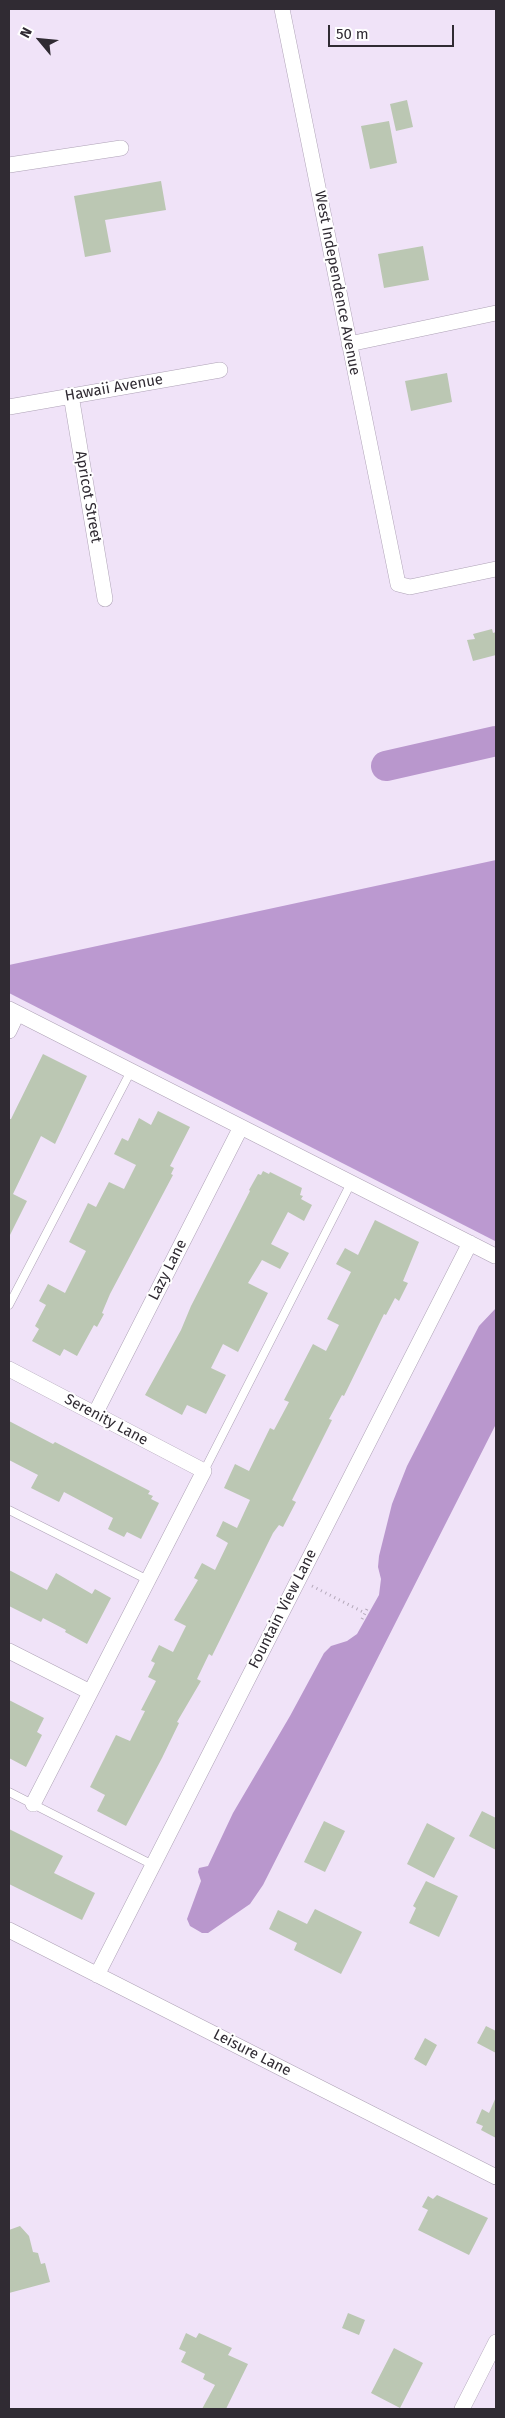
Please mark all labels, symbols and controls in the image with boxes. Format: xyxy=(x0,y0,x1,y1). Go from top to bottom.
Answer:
north arrow xyxy=(15,15,65,65)
scale bar xyxy=(330,15,456,47)
text: N xyxy=(17,25,36,41)
text: 50 m xyxy=(336,25,369,43)
street label: West Independence Avenue xyxy=(310,189,364,377)
street label: Hawaii Avenue xyxy=(64,371,164,405)
street label: Apricot Street xyxy=(71,450,105,544)
street label: Lazy Lane xyxy=(145,1237,191,1303)
street label: Serenity Lane xyxy=(61,1390,151,1450)
street label: Fountain View Lane xyxy=(245,1546,321,1672)
street label: Leisure Lane xyxy=(210,2026,294,2080)

